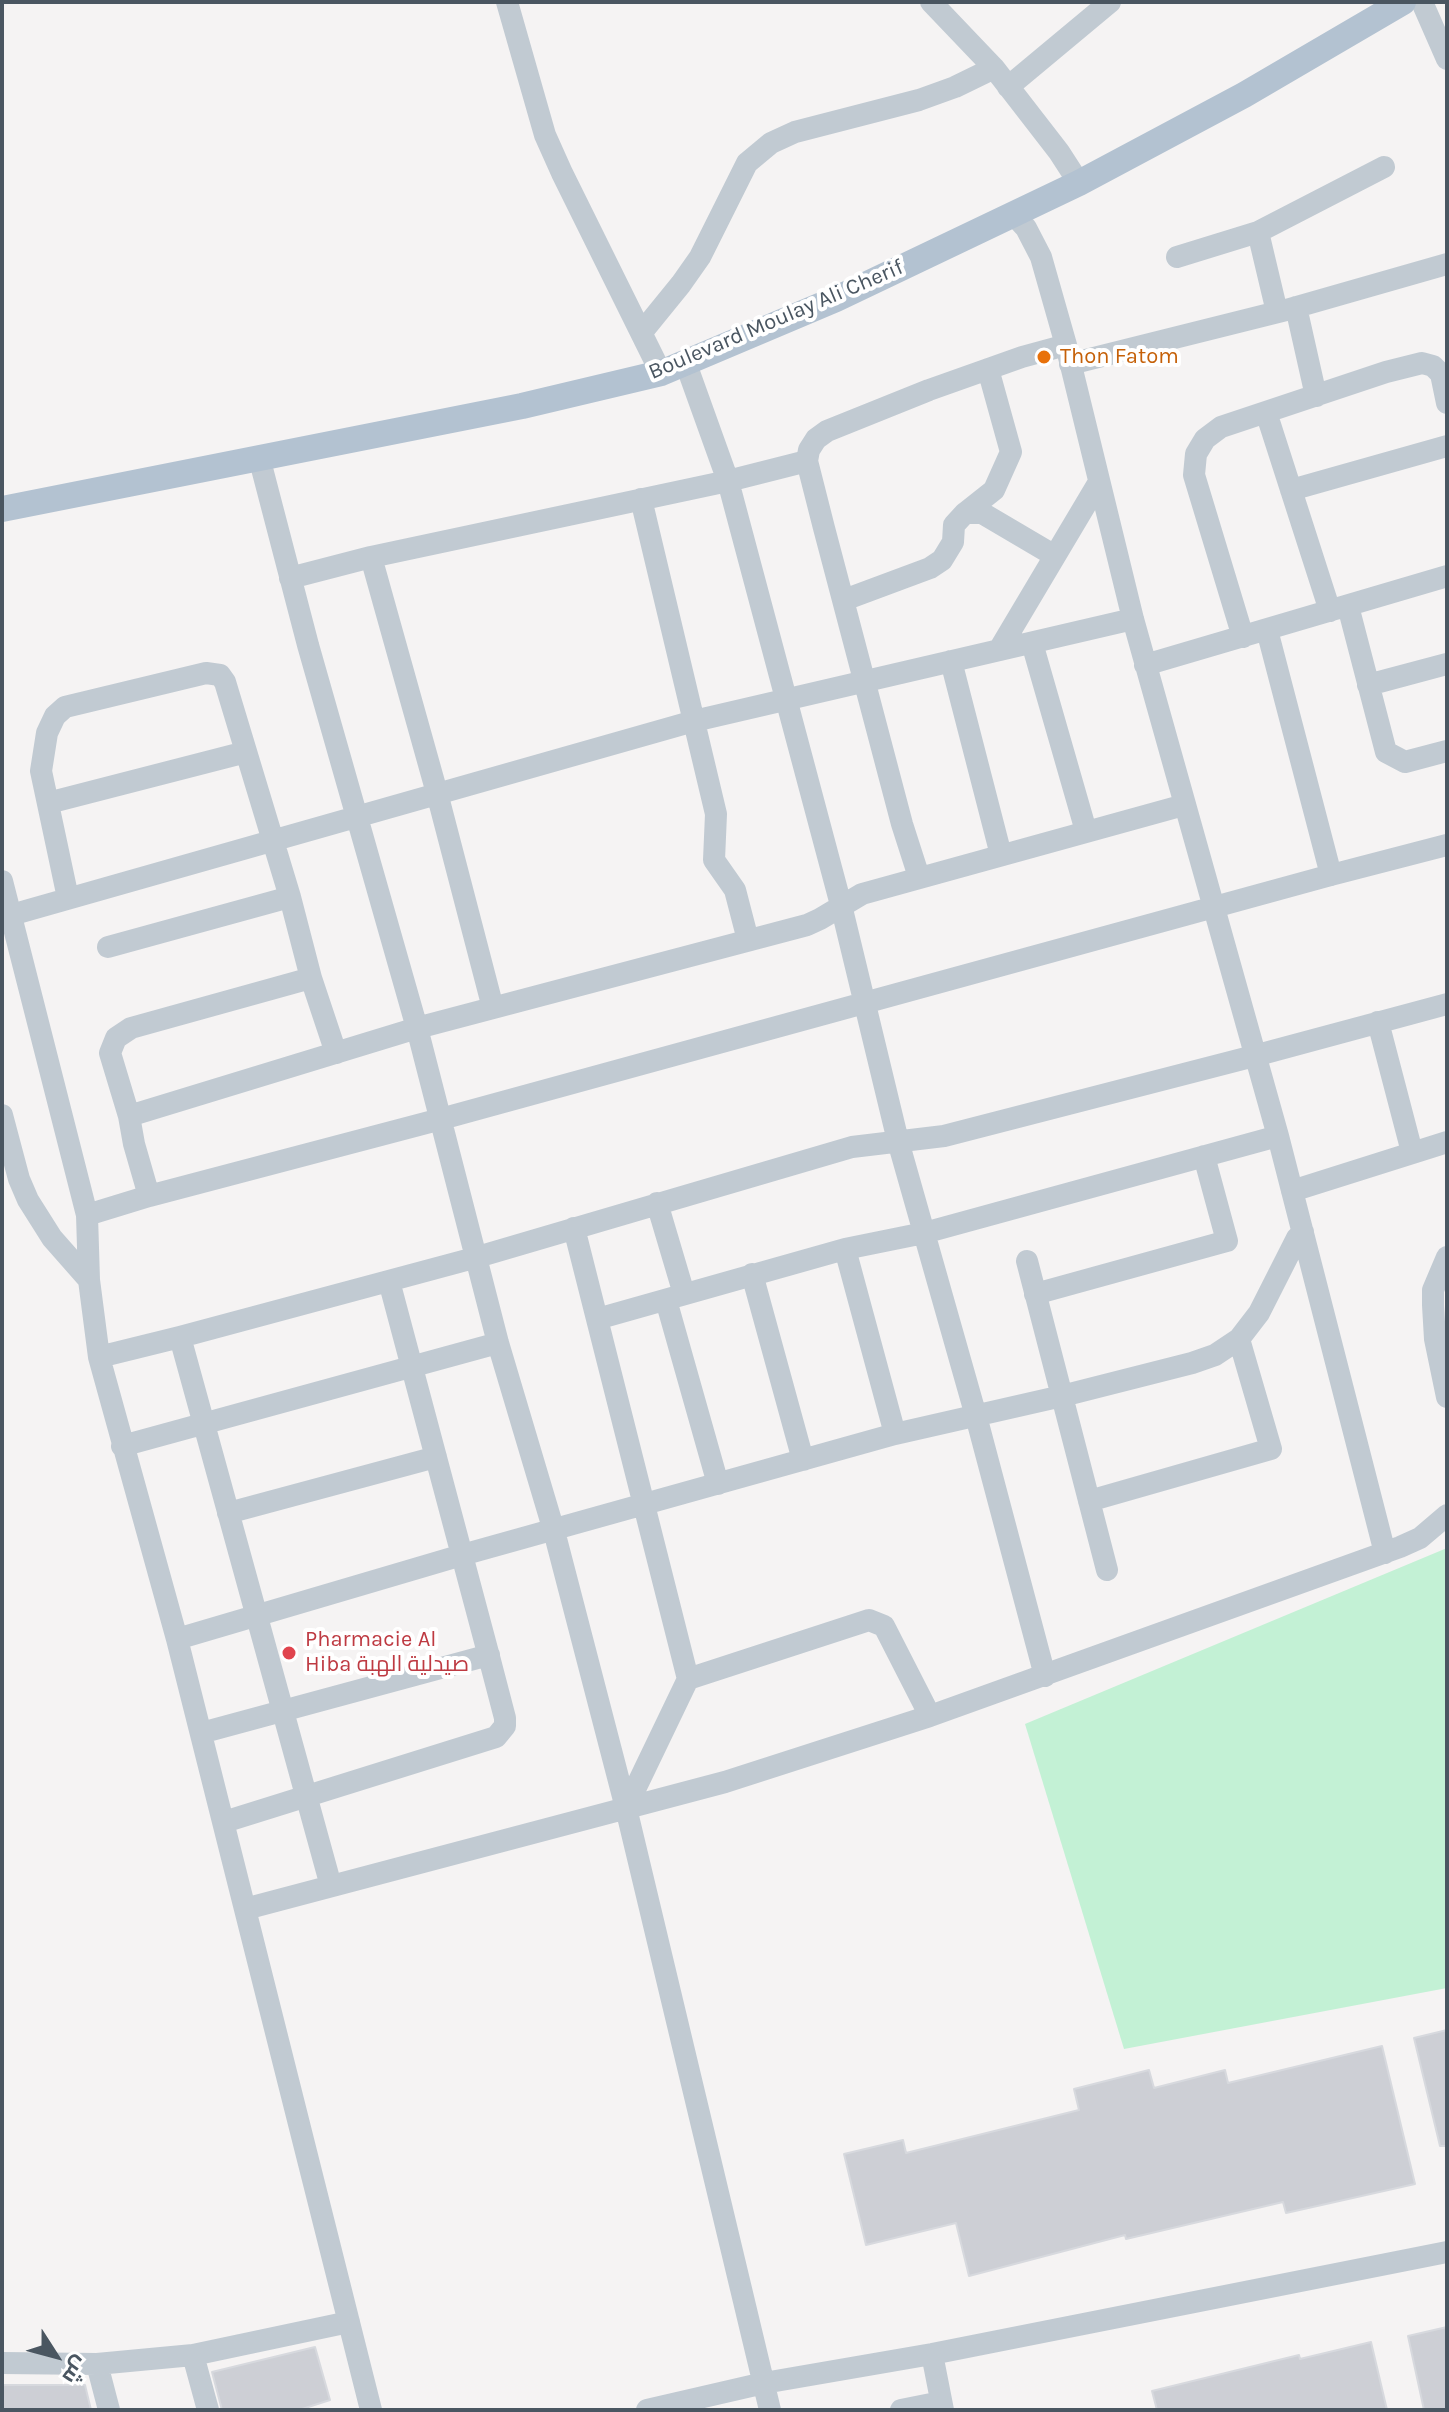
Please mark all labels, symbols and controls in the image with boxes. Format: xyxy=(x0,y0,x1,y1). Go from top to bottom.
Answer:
street label: Boulevard Moulay Ali Cherif xyxy=(645,254,907,386)
place label: Thon Fatom xyxy=(1060,344,1179,370)
marker: Thon Fatom xyxy=(1035,348,1053,366)
place label: Pharmacie Al Hiba صيدلية الهبة xyxy=(305,1627,469,1678)
marker: Pharmacie Al Hiba صيدلية الهبة xyxy=(280,1644,298,1662)
north arrow xyxy=(16,2316,96,2396)
text: ش xyxy=(57,2351,94,2389)

